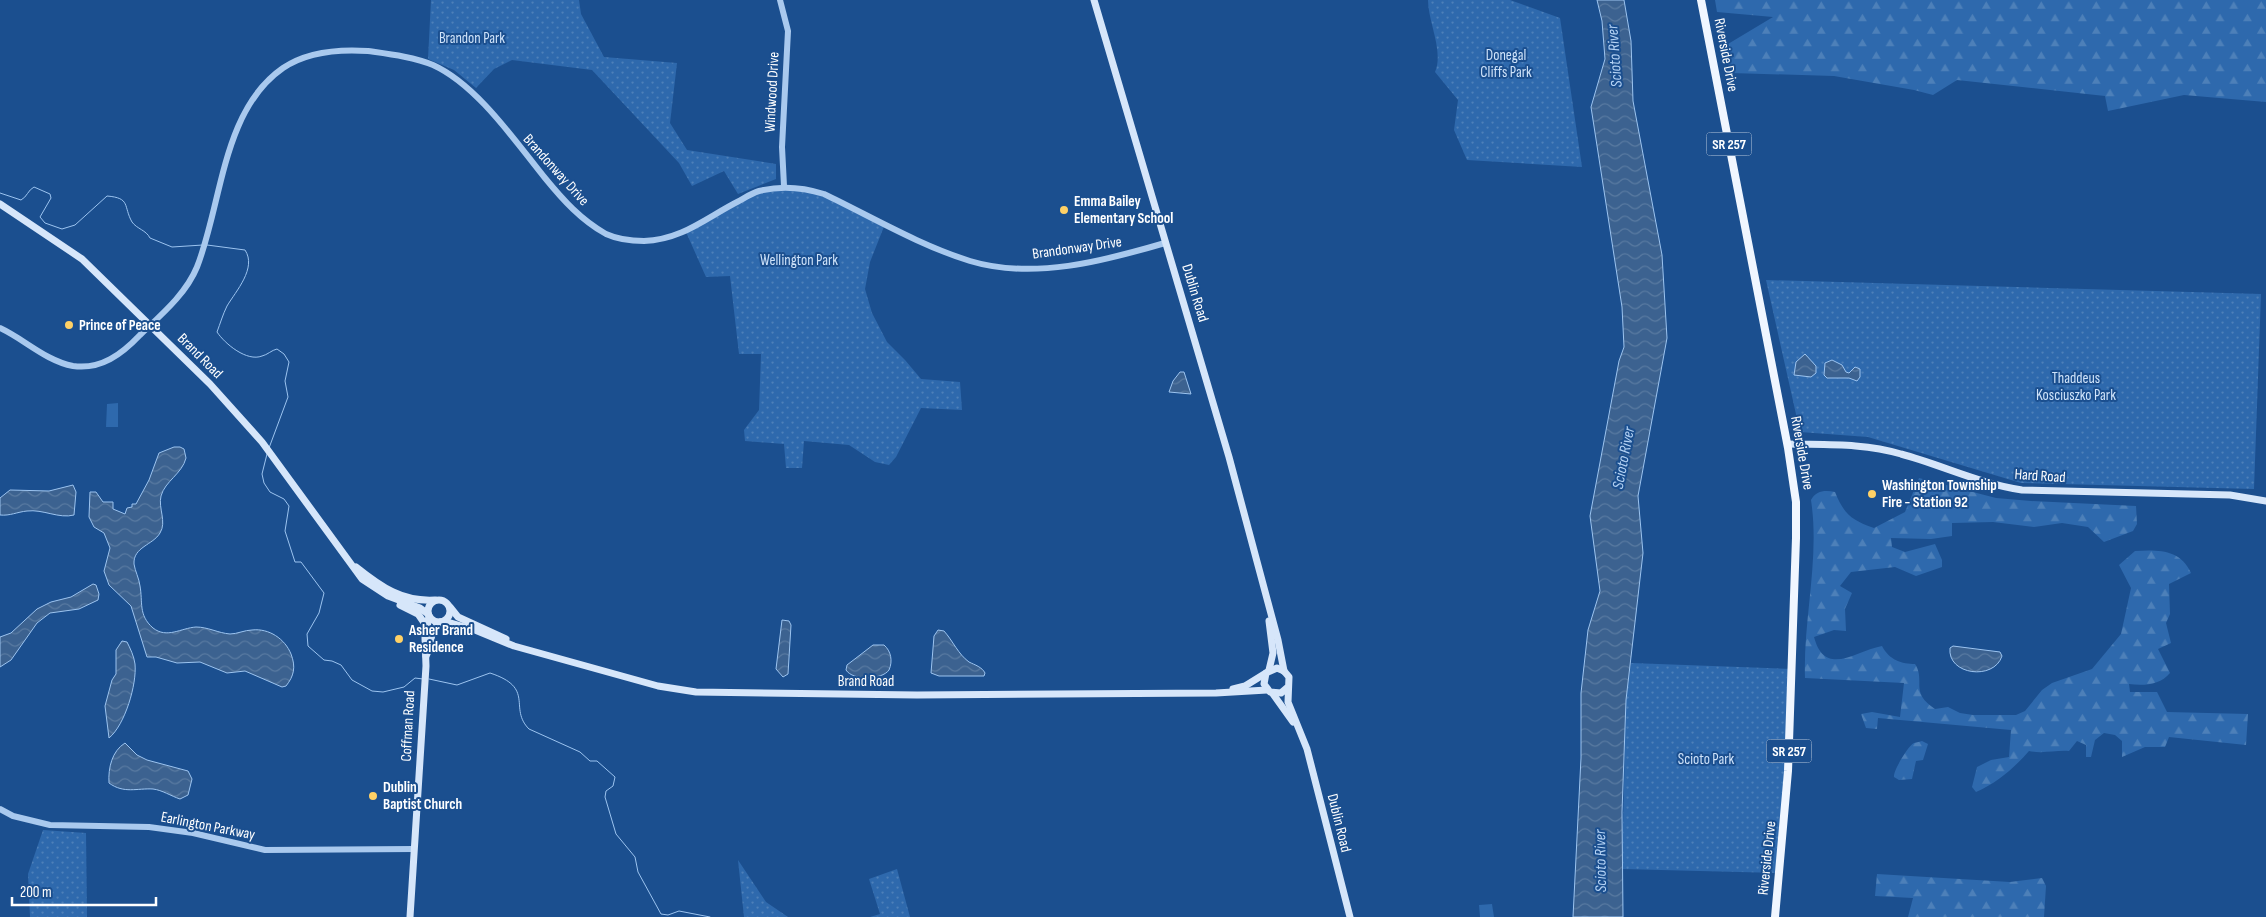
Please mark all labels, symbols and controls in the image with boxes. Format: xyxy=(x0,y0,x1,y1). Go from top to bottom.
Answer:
street label: Riverside Drive xyxy=(1710,17,1742,93)
water label: Scioto River xyxy=(1603,23,1627,88)
park label: Brandon Park xyxy=(439,29,505,48)
park label: Donegal Cliffs Park xyxy=(1480,46,1532,82)
street label: Windwood Drive xyxy=(760,51,784,133)
street label: Brandonway Drive xyxy=(519,130,593,210)
road number: SR 257 xyxy=(1706,132,1752,156)
place label: Emma Bailey Elementary School xyxy=(1074,192,1173,228)
marker: Emma Bailey Elementary School xyxy=(1058,204,1070,216)
street label: Brandonway Drive xyxy=(1031,232,1123,264)
park label: Wellington Park xyxy=(760,251,838,270)
street label: Dublin Road xyxy=(1177,262,1213,324)
place label: Prince of Peace xyxy=(79,316,161,335)
marker: Prince of Peace xyxy=(63,319,75,331)
street label: Brand Road xyxy=(173,329,227,383)
park label: Thaddeus Kosciuszko Park xyxy=(2036,369,2116,405)
street label: Riverside Drive xyxy=(1786,415,1818,491)
water label: Scioto River xyxy=(1609,425,1639,491)
street label: Hard Road xyxy=(2014,465,2066,487)
place label: Washington Township Fire - Station 92 xyxy=(1882,476,1997,512)
marker: Washington Township Fire - Station 92 xyxy=(1866,488,1878,500)
place label: Asher Brand Residence xyxy=(408,621,473,657)
marker: Asher Brand Residence xyxy=(393,633,405,645)
street label: Brand Road xyxy=(838,672,894,691)
street label: Coffman Road xyxy=(397,690,419,762)
road number: SR 257 xyxy=(1766,739,1812,762)
park label: Scioto Park xyxy=(1678,750,1734,769)
place label: Dublin Baptist Church xyxy=(383,778,462,814)
marker: Dublin Baptist Church xyxy=(367,790,379,802)
street label: Dublin Road xyxy=(1323,792,1355,854)
street label: Earlington Parkway xyxy=(159,808,257,844)
street label: Riverside Drive xyxy=(1754,820,1780,896)
water label: Scioto River xyxy=(1591,829,1611,893)
scale bar xyxy=(12,874,156,906)
text: 200 m xyxy=(20,883,52,902)

